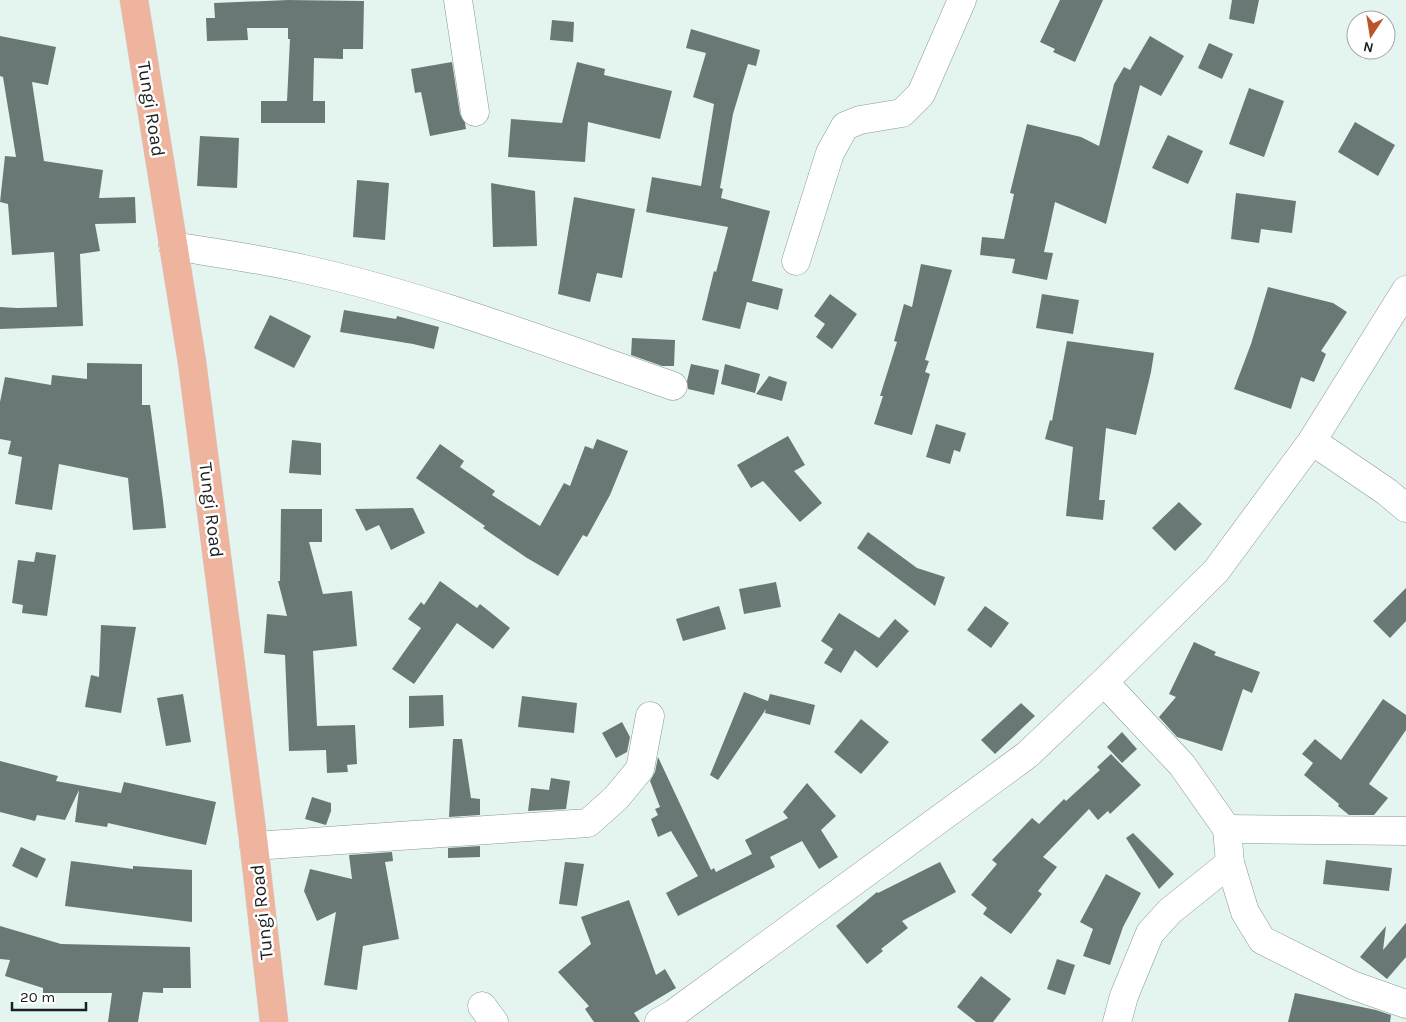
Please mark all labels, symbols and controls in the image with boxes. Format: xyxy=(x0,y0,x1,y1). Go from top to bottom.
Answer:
north arrow xyxy=(1346,10,1396,60)
text: N xyxy=(1362,38,1375,57)
street label: Tungi Road xyxy=(133,60,169,158)
street label: Tungi Road xyxy=(194,461,228,559)
street label: Tungi Road xyxy=(246,863,278,961)
scale bar xyxy=(12,980,86,1012)
text: 20 m xyxy=(20,988,55,1006)

